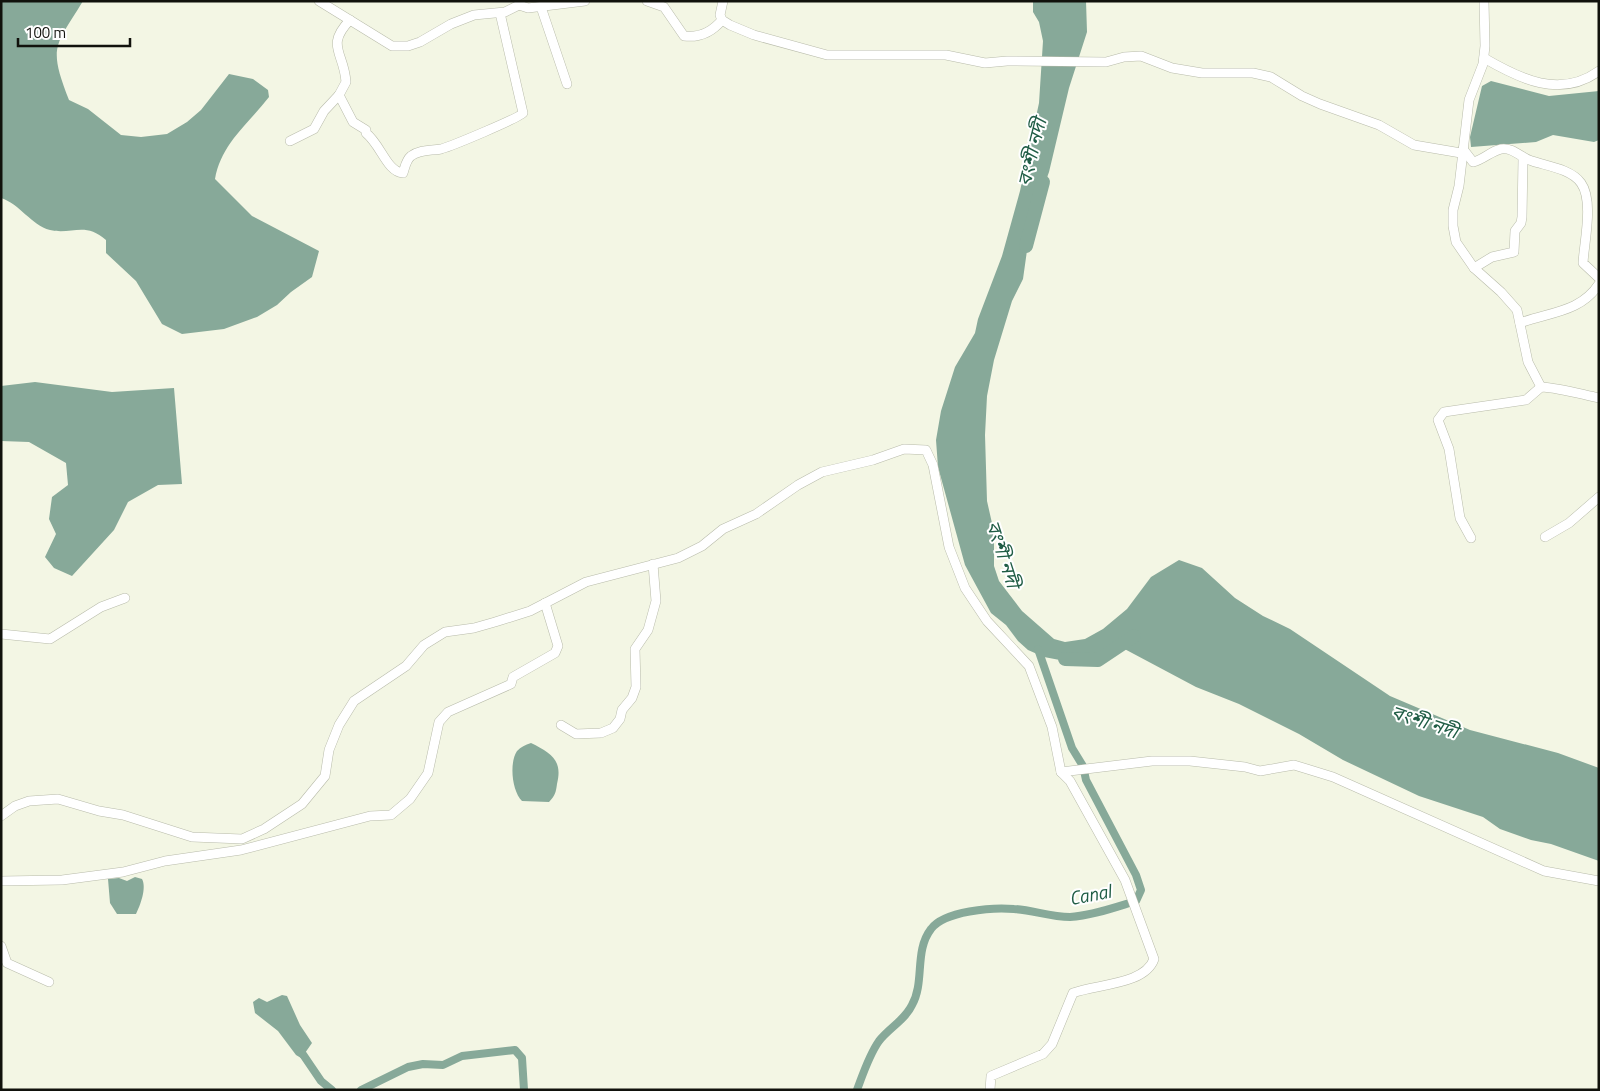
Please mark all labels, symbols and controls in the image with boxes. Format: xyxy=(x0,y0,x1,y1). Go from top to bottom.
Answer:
scale bar xyxy=(18,15,130,47)
text: 100 m xyxy=(25,21,66,44)
water label: বংশী নদী xyxy=(1009,111,1054,189)
water label: বংশী নদী xyxy=(980,517,1030,595)
water label: বংশী নদী xyxy=(1388,697,1466,747)
water label: Canal xyxy=(1067,875,1115,912)

